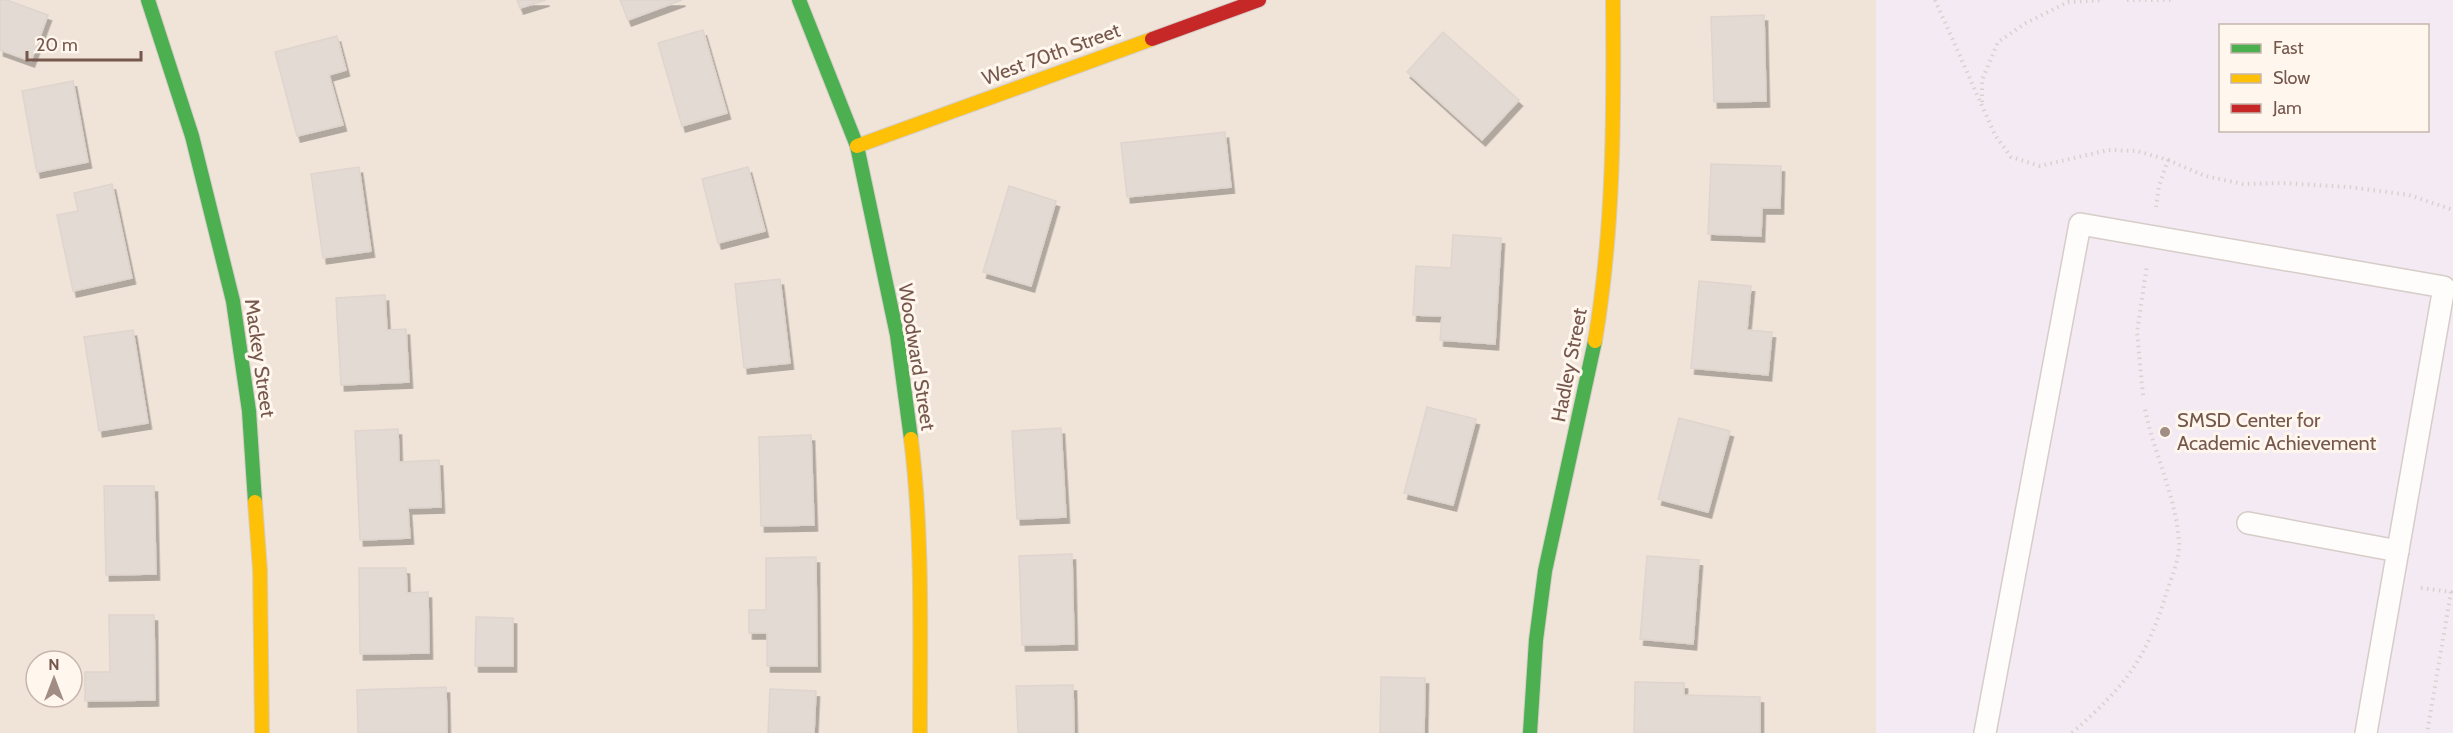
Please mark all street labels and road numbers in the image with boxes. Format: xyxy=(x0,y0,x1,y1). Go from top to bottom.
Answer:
street label: West 70th Street xyxy=(979,18,1124,90)
street label: Woodward Street xyxy=(894,282,940,432)
street label: Mackey Street xyxy=(240,297,280,419)
street label: Hadley Street xyxy=(1546,306,1592,424)

